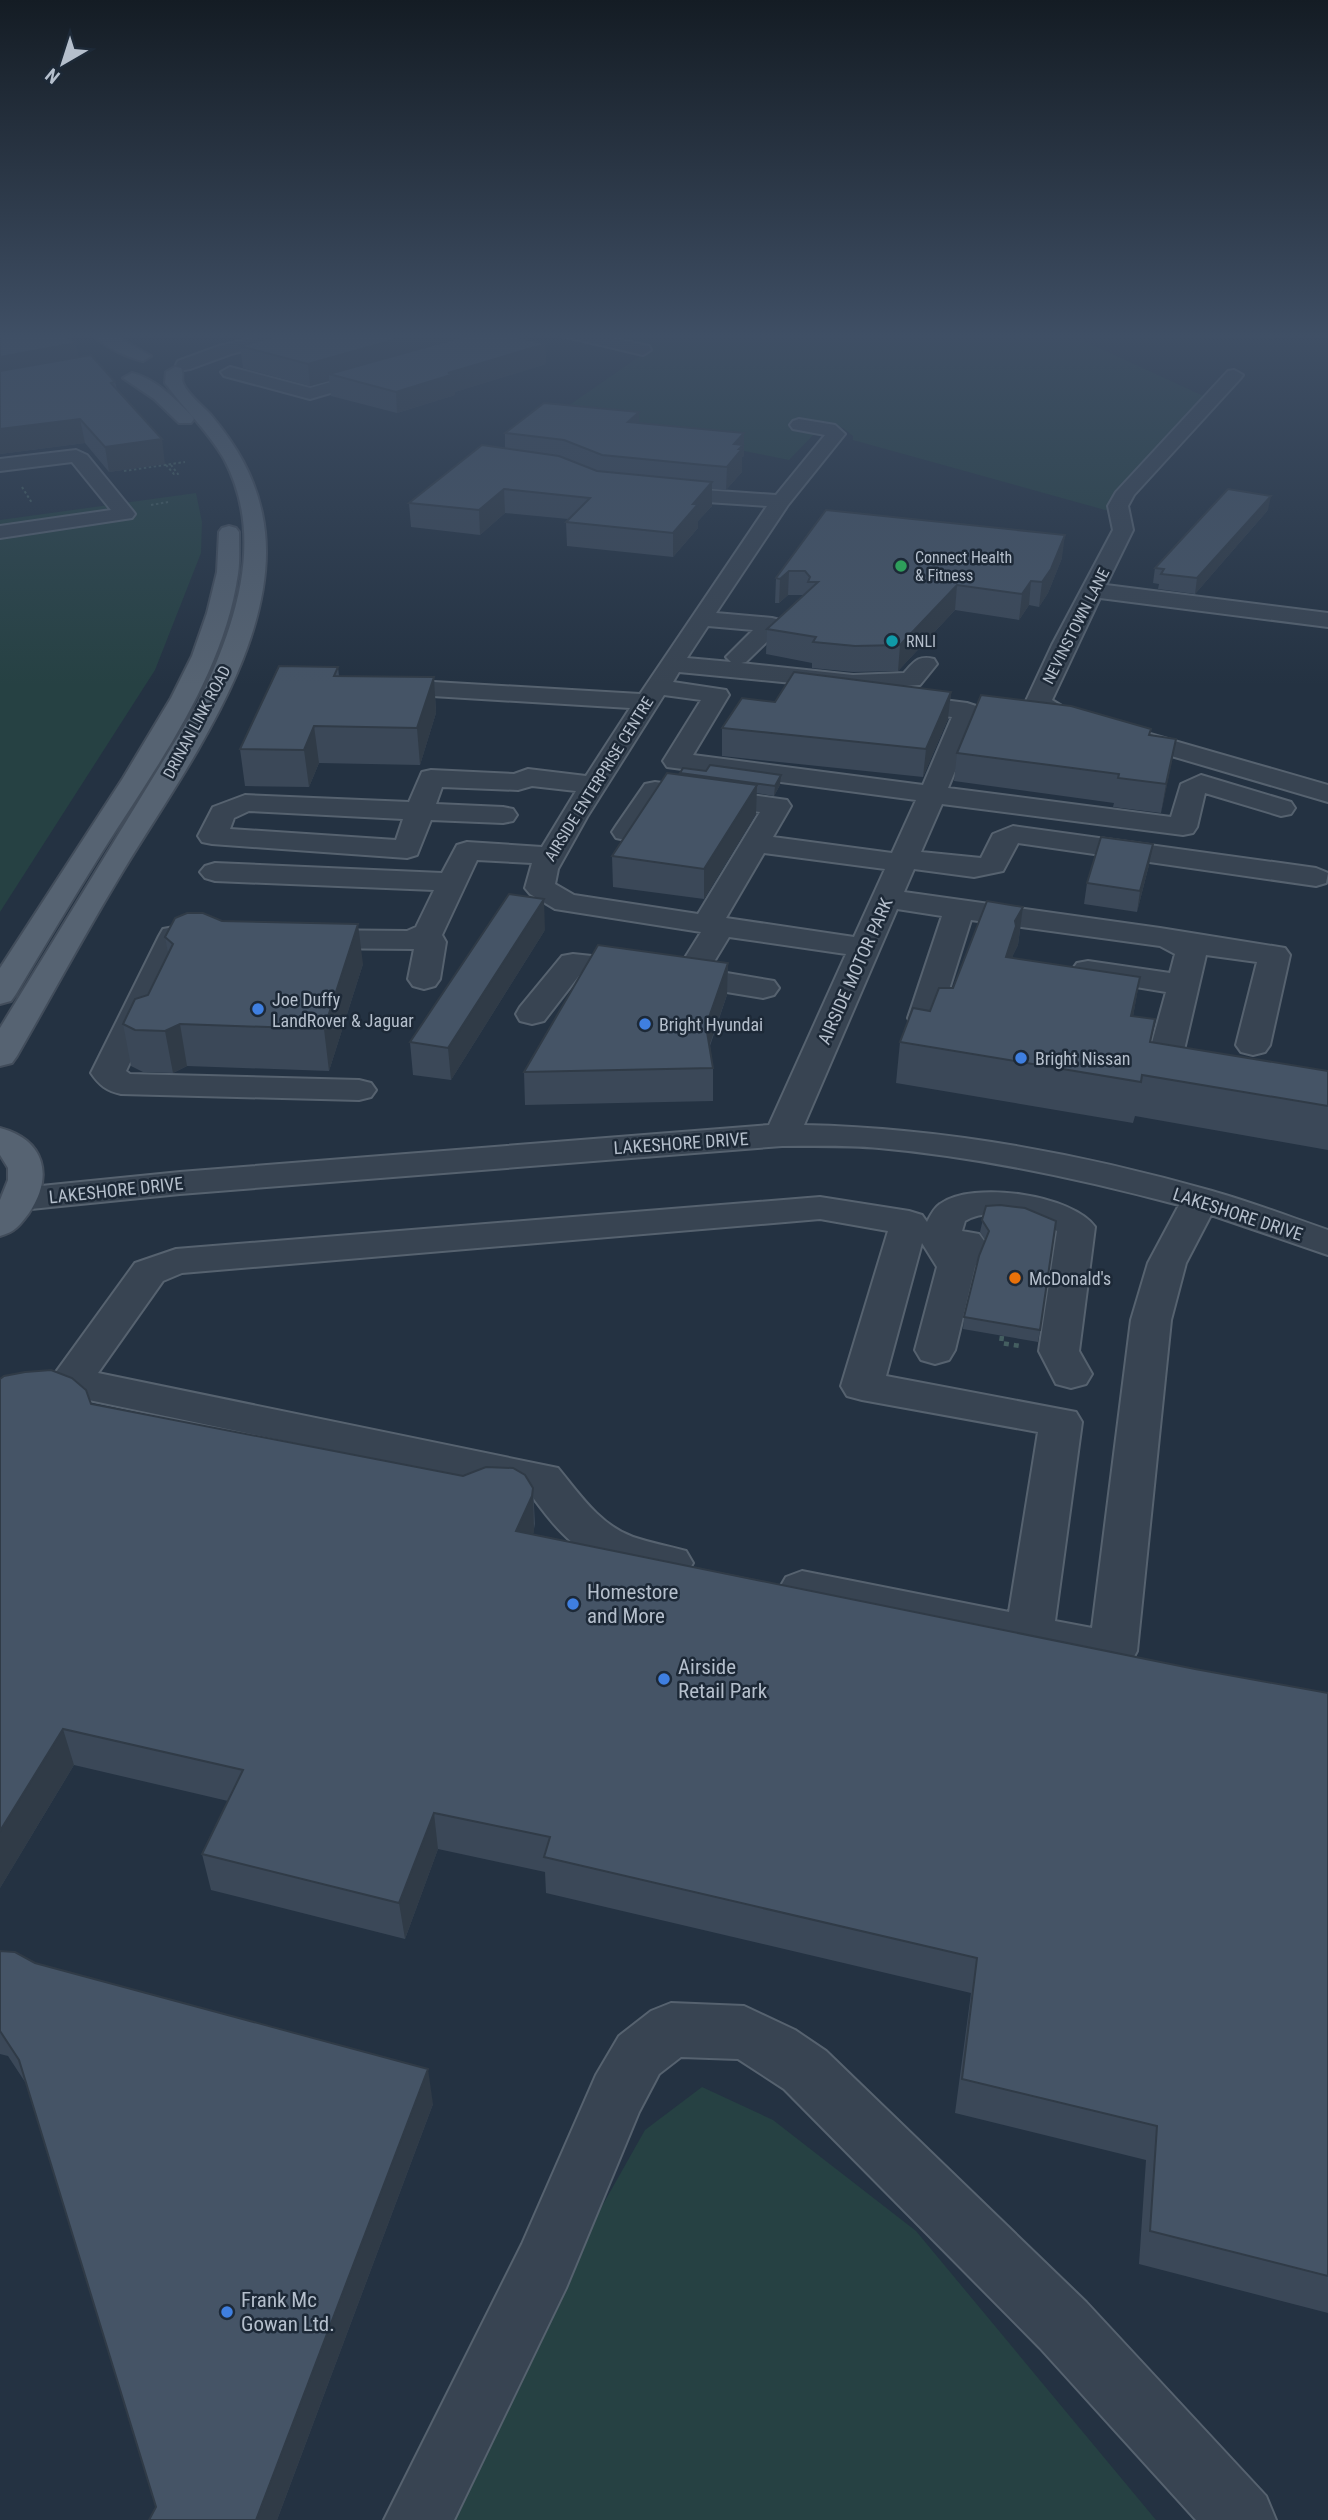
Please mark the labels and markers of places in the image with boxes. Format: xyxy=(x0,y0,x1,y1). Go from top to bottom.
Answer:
place label: Connect Health & Fitness xyxy=(915,548,1012,585)
marker: Connect Health & Fitness xyxy=(893,558,909,574)
place label: RNLI xyxy=(906,632,936,651)
marker: RNLI xyxy=(884,633,900,649)
place label: Joe Duffy LandRover & Jaguar xyxy=(272,989,414,1031)
marker: Joe Duffy LandRover & Jaguar xyxy=(250,1001,266,1017)
place label: Bright Hyundai xyxy=(659,1014,763,1035)
marker: Bright Hyundai xyxy=(637,1016,653,1032)
place label: Bright Nissan xyxy=(1035,1048,1131,1069)
marker: Bright Nissan xyxy=(1013,1050,1029,1066)
place label: McDonald's xyxy=(1029,1268,1111,1289)
marker: McDonald's xyxy=(1007,1270,1023,1286)
place label: Homestore and More xyxy=(587,1580,679,1628)
marker: Homestore and More xyxy=(565,1596,581,1612)
place label: Airside Retail Park xyxy=(678,1655,768,1703)
marker: Airside Retail Park xyxy=(656,1671,672,1687)
place label: Frank Mc Gowan Ltd. xyxy=(241,2288,335,2336)
marker: Frank Mc Gowan Ltd. xyxy=(219,2304,235,2320)

